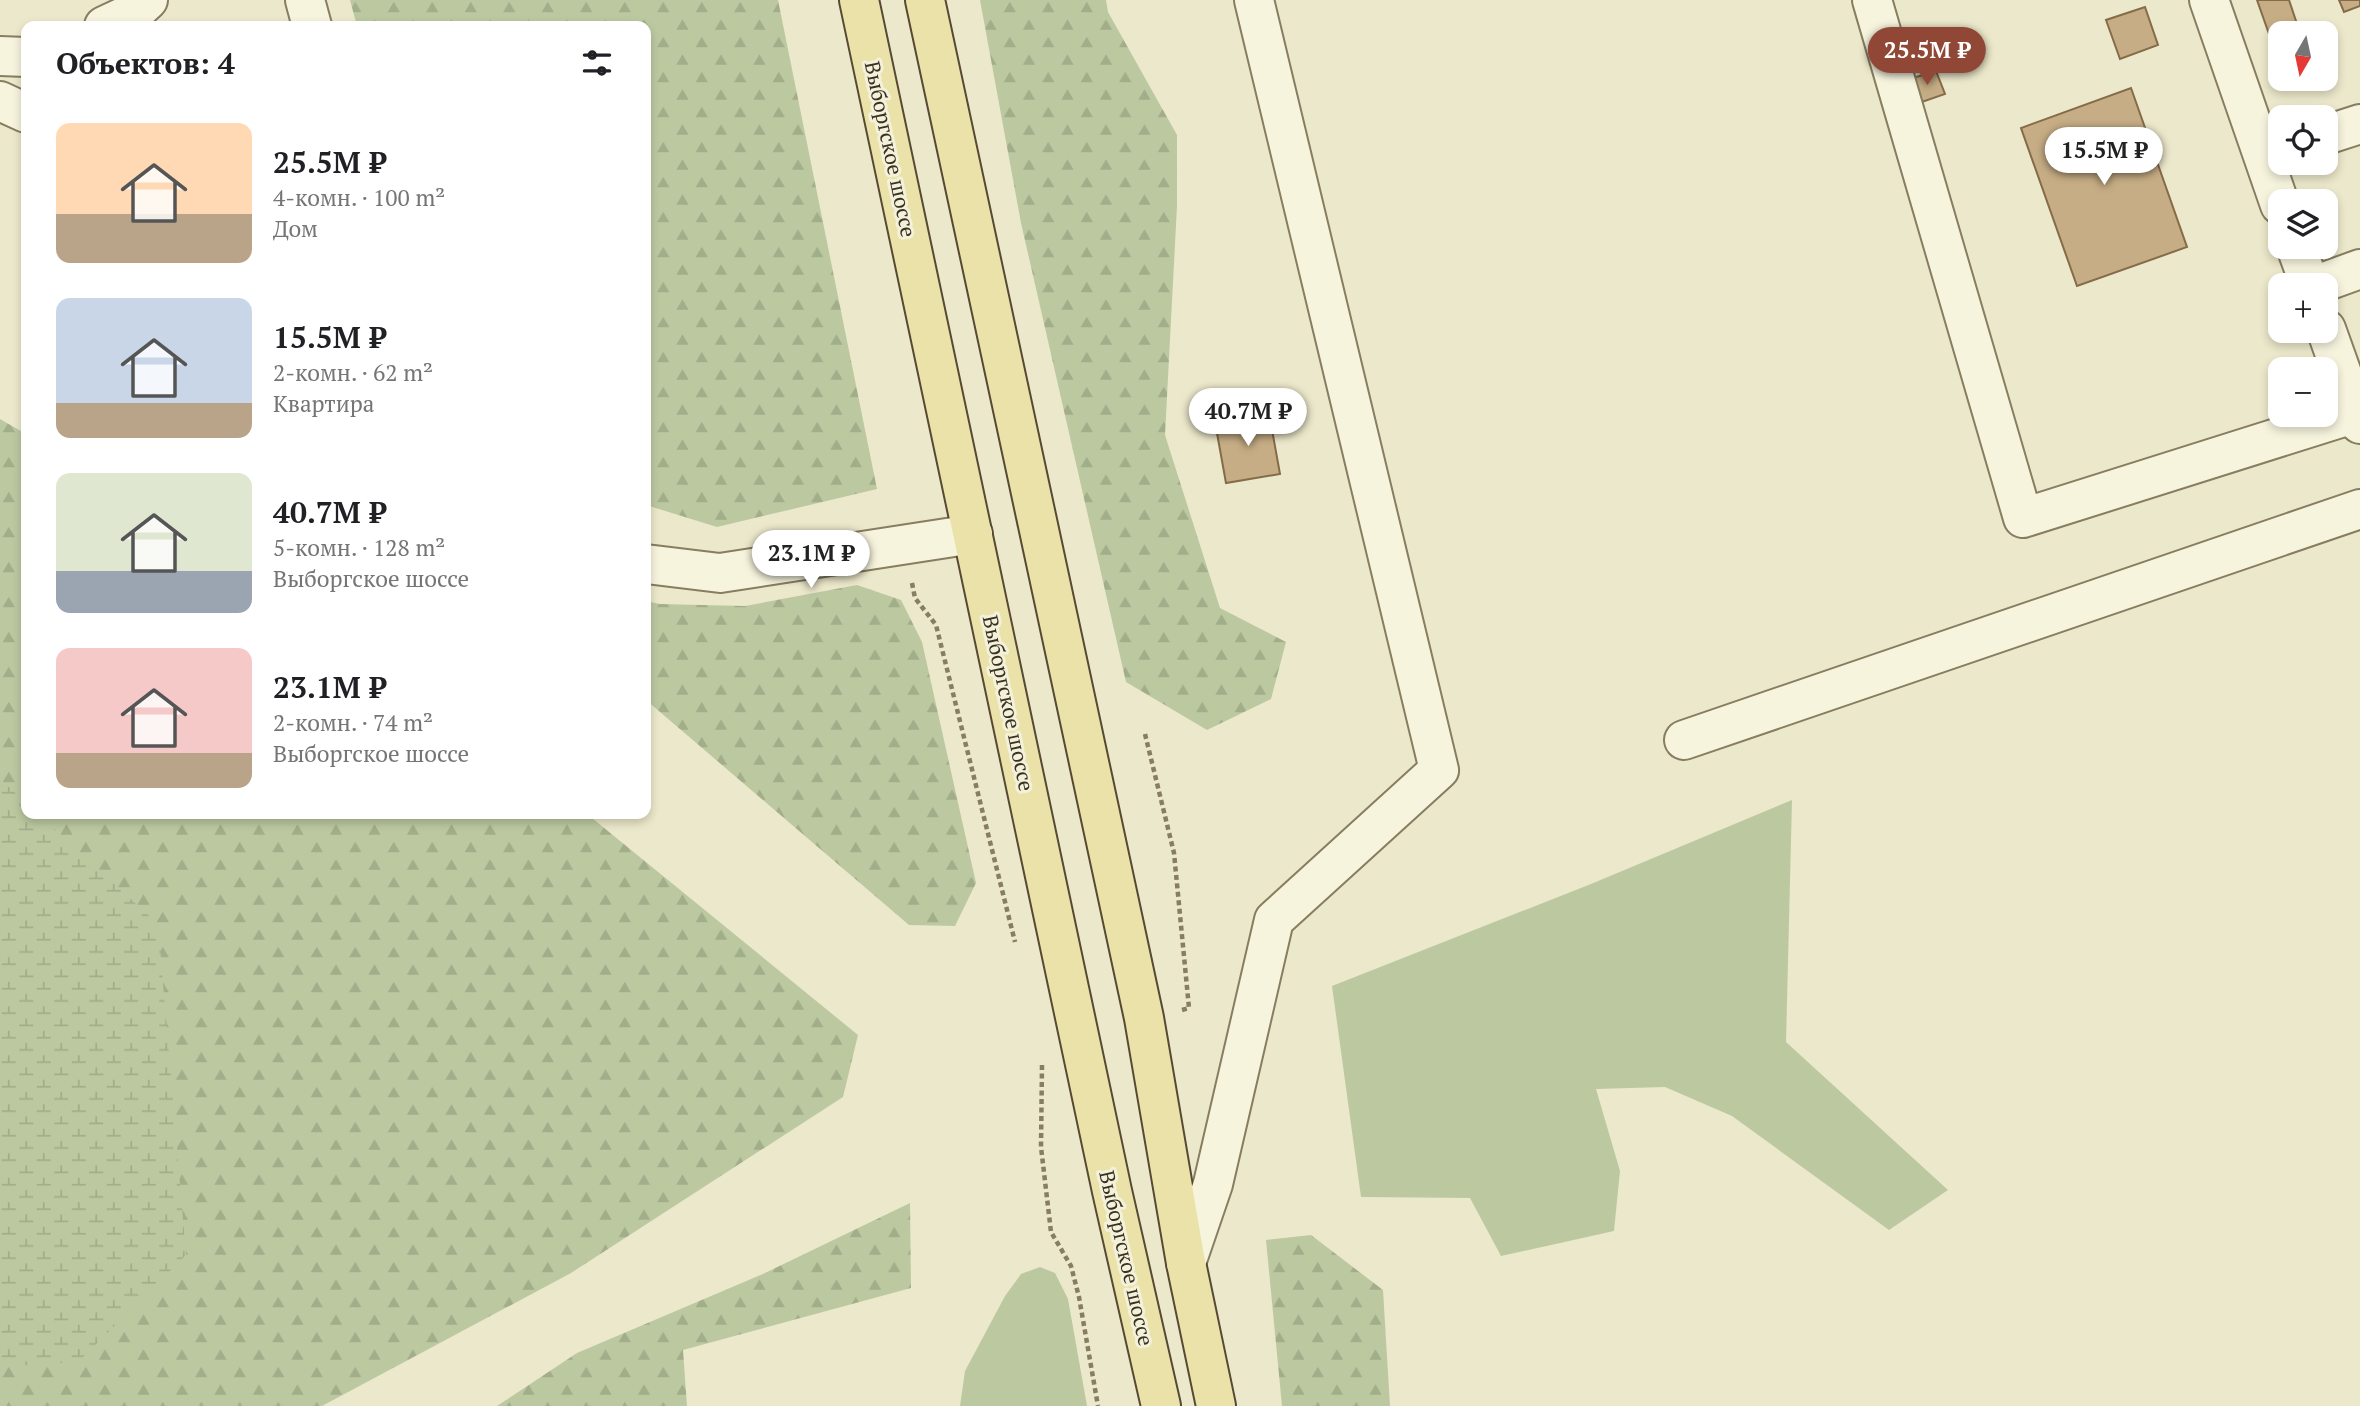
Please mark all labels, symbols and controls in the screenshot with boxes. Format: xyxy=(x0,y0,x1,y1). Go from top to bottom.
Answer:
north arrow xyxy=(2268,21,2338,91)
map controls xyxy=(2268,21,2338,427)
pin: 25.5M ₽ xyxy=(1862,28,1992,87)
text: 25.5M ₽ xyxy=(1884,34,1970,65)
text: Объектов: 4 xyxy=(56,43,235,83)
icon: filters xyxy=(578,44,616,82)
street label: Выборгское шоссе xyxy=(859,58,923,240)
button: locate xyxy=(2268,105,2338,175)
pin: 15.5M ₽ xyxy=(2039,128,2169,187)
text: 15.5M ₽ xyxy=(2061,134,2147,165)
text: 25.5M ₽ xyxy=(273,142,386,182)
icon: home xyxy=(112,151,196,235)
text: 4-комн. · 100 m² xyxy=(273,182,445,213)
button: layers xyxy=(2268,189,2338,259)
text: Дом xyxy=(273,213,318,244)
button: + xyxy=(2268,273,2338,343)
text: 15.5M ₽ xyxy=(273,317,386,357)
icon: home xyxy=(112,326,196,410)
text: 2-комн. · 62 m² xyxy=(273,357,433,388)
button: − xyxy=(2268,357,2338,427)
text: Квартира xyxy=(273,388,374,419)
pin: 40.7M ₽ xyxy=(1183,388,1313,448)
text: 40.7M ₽ xyxy=(1205,395,1291,426)
text: 40.7M ₽ xyxy=(273,492,386,532)
icon: home xyxy=(112,501,196,585)
pin: 23.1M ₽ xyxy=(746,530,876,590)
text: 5-комн. · 128 m² xyxy=(273,532,445,563)
text: 23.1M ₽ xyxy=(768,537,854,568)
text: Выборгское шоссе xyxy=(273,563,469,594)
street label: Выборгское шоссе xyxy=(977,612,1041,794)
text: 23.1M ₽ xyxy=(273,667,386,707)
icon: home xyxy=(112,676,196,760)
text: 2-комн. · 74 m² xyxy=(273,707,433,738)
text: Выборгское шоссе xyxy=(273,738,469,769)
street label: Выборгское шоссе xyxy=(1093,1168,1161,1348)

